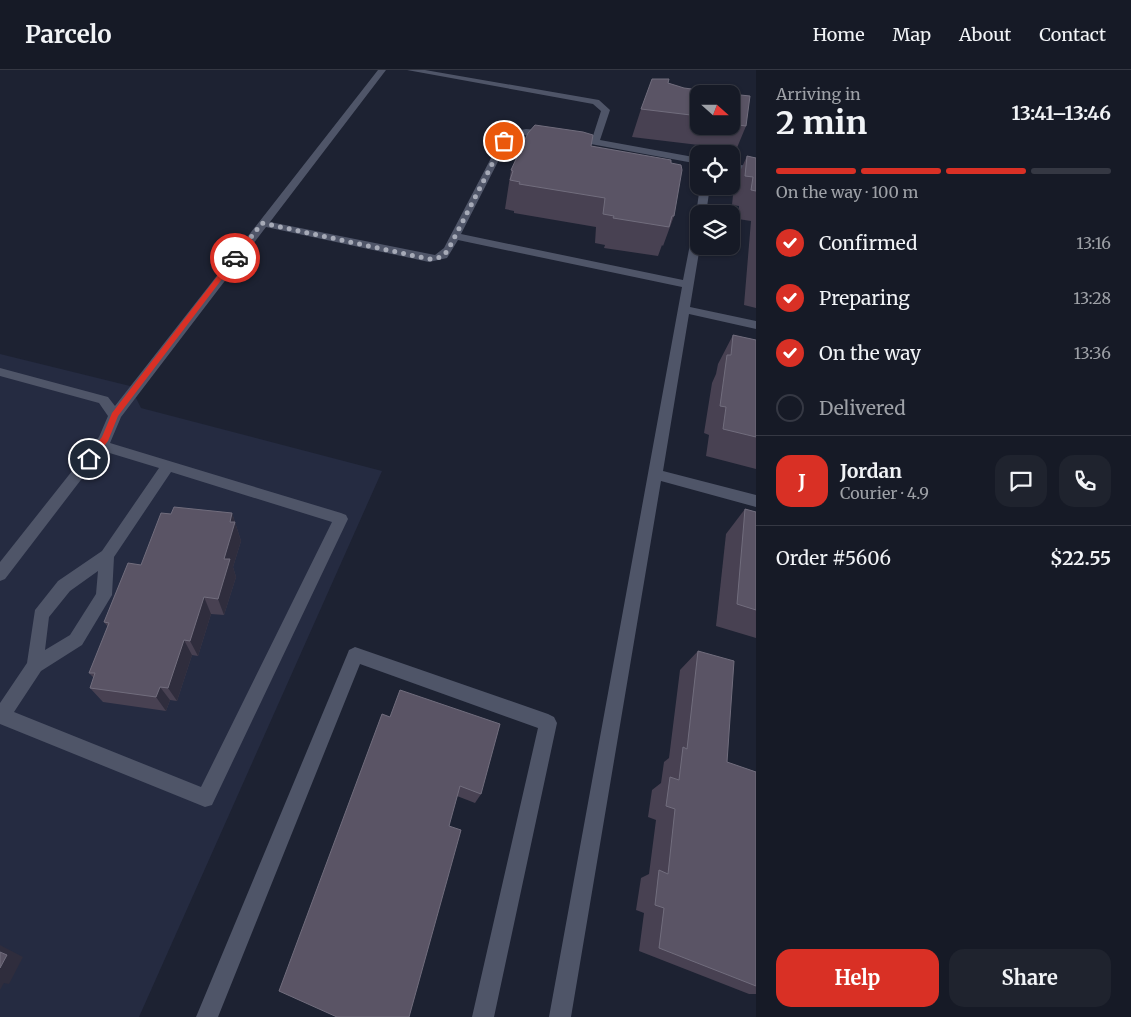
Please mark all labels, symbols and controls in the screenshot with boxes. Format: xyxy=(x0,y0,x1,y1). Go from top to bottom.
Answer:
text: Parcelo xyxy=(25,19,112,50)
text: Home xyxy=(813,23,865,46)
text: Map xyxy=(893,23,931,46)
text: About xyxy=(959,23,1011,46)
text: Contact xyxy=(1039,23,1106,46)
text: Arriving in xyxy=(776,84,861,104)
north arrow xyxy=(690,85,740,135)
map controls xyxy=(690,85,740,255)
text: 13:41–13:46 xyxy=(1012,101,1111,125)
text: 2 min xyxy=(776,103,867,143)
pin xyxy=(483,120,525,162)
icon: bag xyxy=(490,127,518,155)
button: locate xyxy=(690,145,740,195)
text: On the way · 100 m xyxy=(776,182,918,202)
button: layers xyxy=(690,205,740,255)
icon: check xyxy=(776,229,804,257)
text: Confirmed xyxy=(819,231,917,255)
courier xyxy=(210,233,260,283)
text: 13:16 xyxy=(1076,233,1111,253)
icon: car xyxy=(221,244,249,272)
icon: check xyxy=(776,284,804,312)
text: Preparing xyxy=(819,286,910,310)
text: 13:28 xyxy=(1073,288,1111,308)
icon: check xyxy=(776,339,804,367)
text: On the way xyxy=(819,341,921,365)
text: 13:36 xyxy=(1074,343,1111,363)
text: Delivered xyxy=(819,396,906,420)
pin xyxy=(68,438,110,480)
icon: home xyxy=(75,445,103,473)
button: chat xyxy=(995,455,1047,507)
button: phone xyxy=(1059,455,1111,507)
text: Jordan xyxy=(840,459,902,483)
text: J xyxy=(798,469,806,493)
text: Courier · 4.9 xyxy=(840,483,929,503)
text: Order #5606 xyxy=(776,546,891,570)
text: $22.55 xyxy=(1050,546,1111,570)
button: Help xyxy=(776,949,939,1007)
button: Share xyxy=(949,949,1111,1007)

